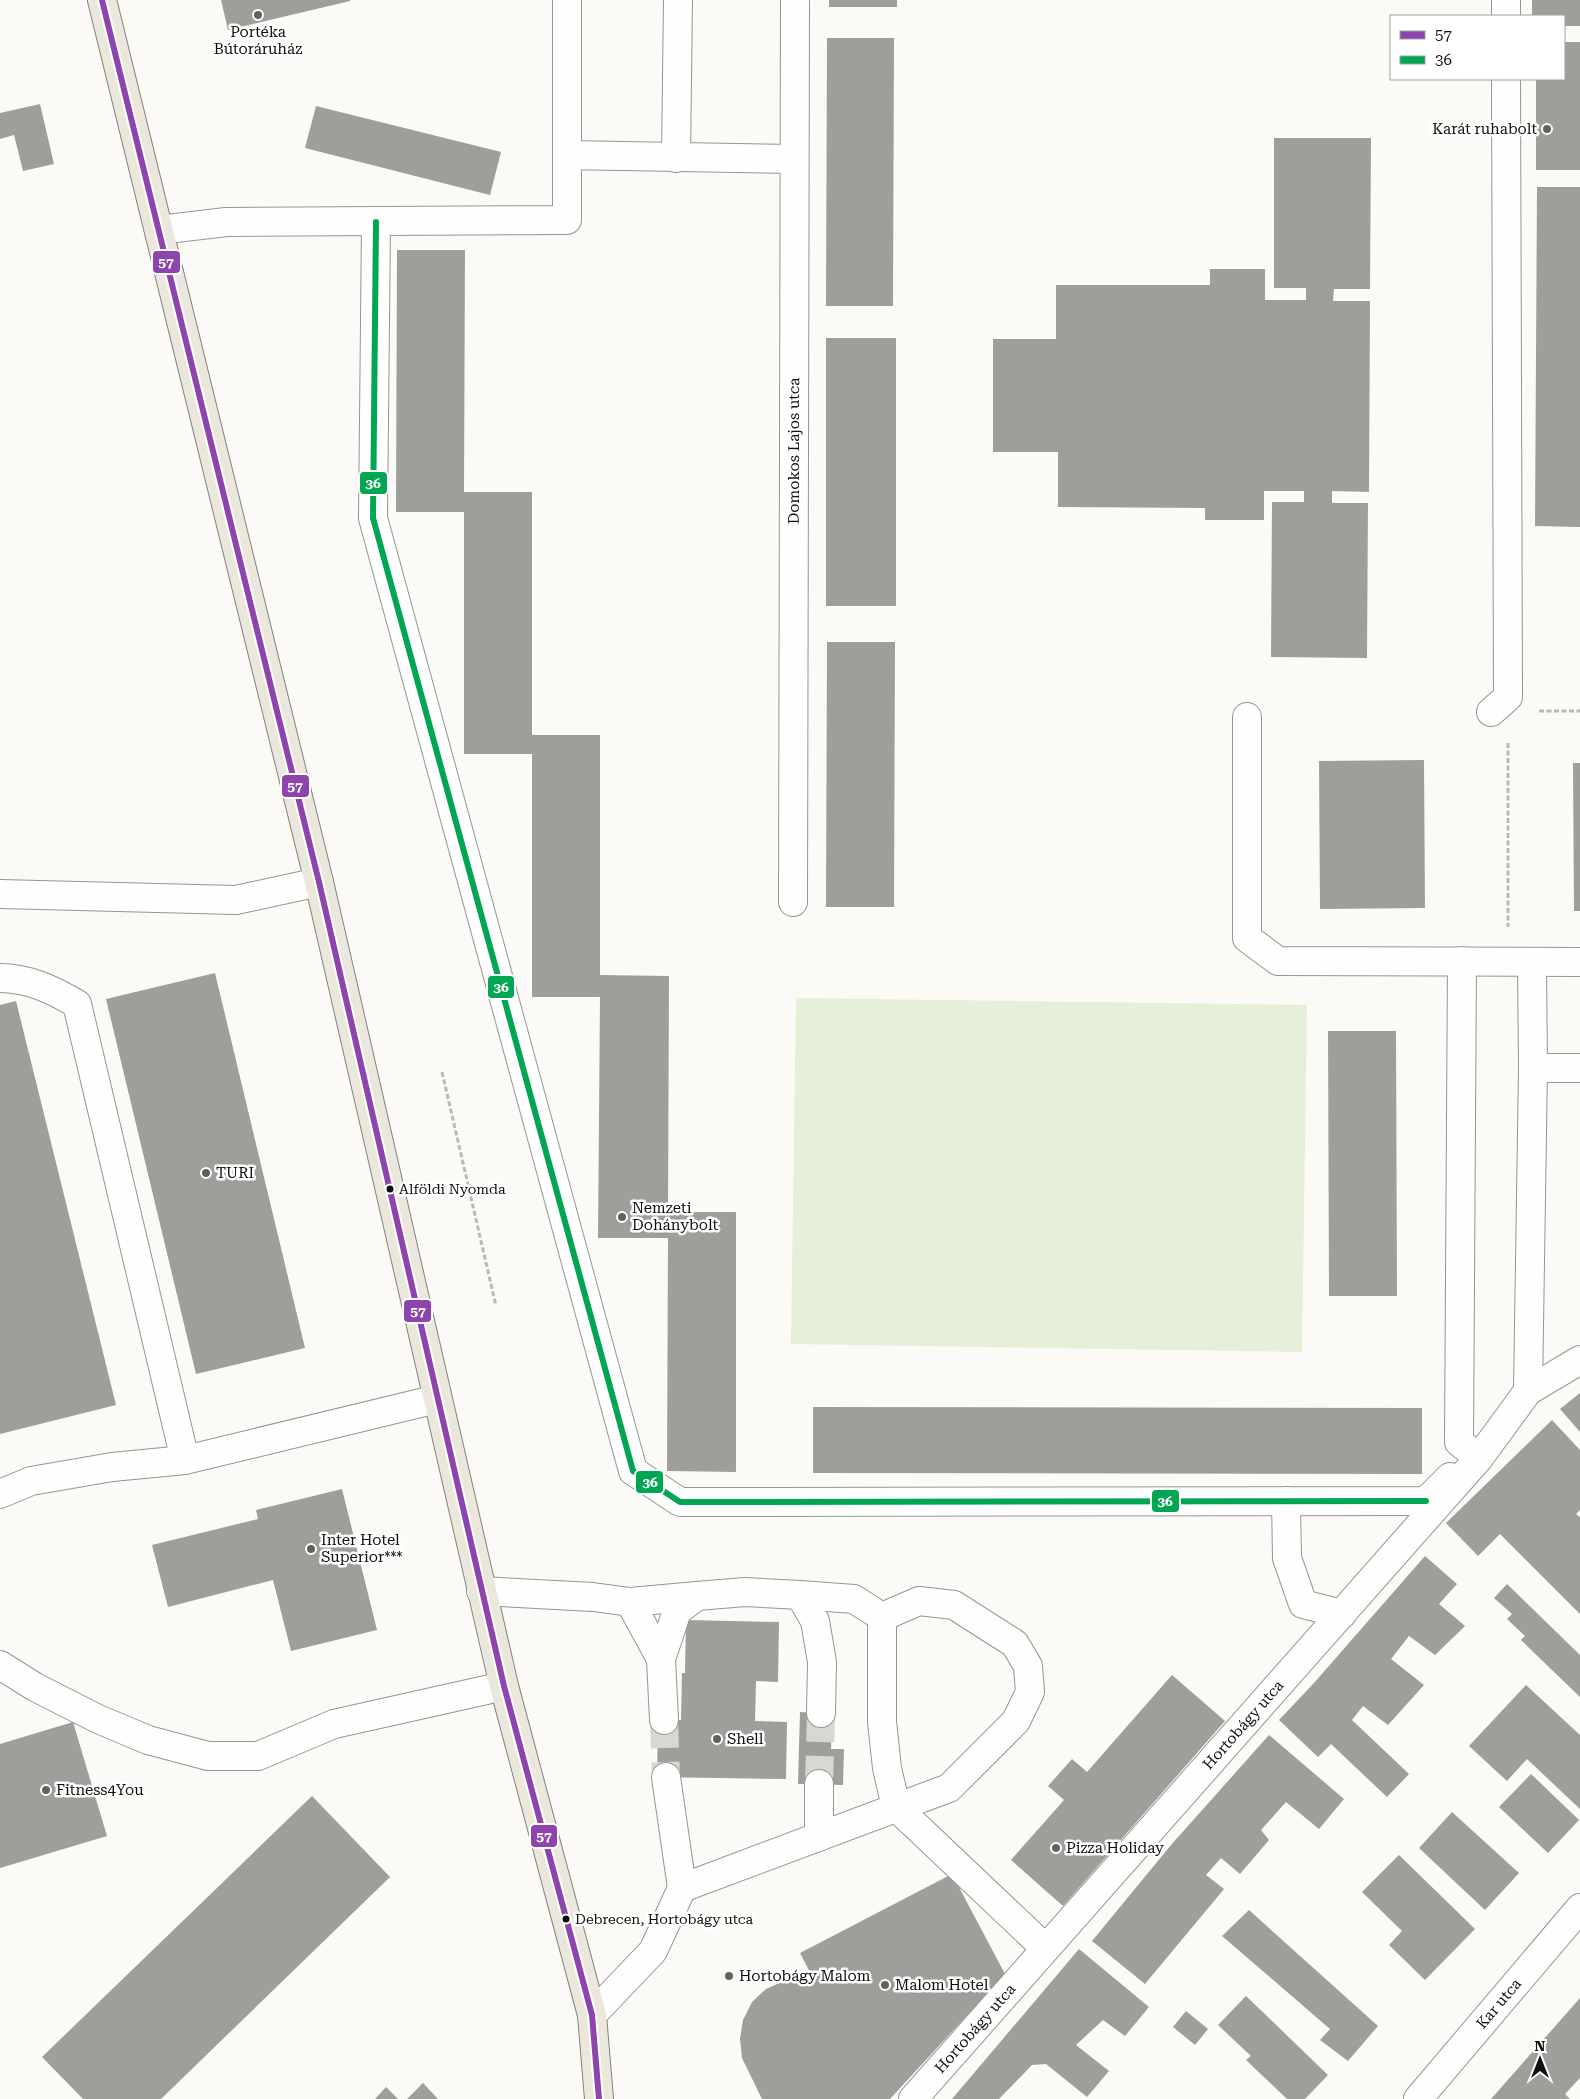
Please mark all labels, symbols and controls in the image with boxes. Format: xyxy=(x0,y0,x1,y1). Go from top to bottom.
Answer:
marker: Portéka Bútoráruház xyxy=(252,9,264,21)
legend xyxy=(1390,15,1565,80)
place label: Portéka Bútoráruház xyxy=(214,23,302,58)
text: 57 xyxy=(1435,26,1452,44)
text: 36 xyxy=(1435,51,1452,69)
place label: Karát ruhabolt xyxy=(1432,120,1537,138)
marker: Karát ruhabolt xyxy=(1541,123,1553,135)
line badge: 57 xyxy=(152,250,181,274)
text: 57 xyxy=(158,254,174,270)
street label: Domokos Lajos utca xyxy=(785,378,803,524)
line badge: 36 xyxy=(359,471,388,495)
text: 36 xyxy=(365,475,381,491)
line badge: 57 xyxy=(281,774,310,798)
text: 57 xyxy=(287,778,303,794)
line badge: 36 xyxy=(487,975,515,999)
text: 36 xyxy=(493,979,509,995)
place label: TURI xyxy=(216,1164,254,1182)
marker: TURI xyxy=(200,1167,212,1179)
place label: Alföldi Nyomda xyxy=(399,1181,506,1197)
marker: Alföldi Nyomda xyxy=(385,1184,395,1194)
place label: Nemzeti Dohánybolt xyxy=(632,1199,719,1234)
marker: Nemzeti Dohánybolt xyxy=(616,1211,628,1223)
line badge: 57 xyxy=(403,1299,432,1323)
text: 57 xyxy=(410,1303,426,1319)
line badge: 36 xyxy=(635,1470,664,1494)
text: 36 xyxy=(642,1474,658,1490)
line badge: 36 xyxy=(1151,1489,1180,1513)
text: 36 xyxy=(1157,1493,1173,1509)
place label: Inter Hotel Superior*** xyxy=(321,1531,402,1566)
marker: Inter Hotel Superior*** xyxy=(305,1543,317,1555)
street label: Hortobágy utca xyxy=(1199,1677,1287,1773)
place label: Shell xyxy=(727,1730,764,1748)
marker: Shell xyxy=(711,1733,723,1745)
place label: Fitness4You xyxy=(56,1781,144,1799)
marker: Fitness4You xyxy=(40,1784,52,1796)
line badge: 57 xyxy=(530,1824,558,1848)
text: 57 xyxy=(536,1828,552,1844)
place label: Pizza Holiday xyxy=(1066,1839,1164,1857)
marker: Pizza Holiday xyxy=(1050,1842,1062,1854)
place label: Debrecen, Hortobágy utca xyxy=(575,1911,754,1927)
marker: Debrecen, Hortobágy utca xyxy=(561,1914,571,1924)
place label: Hortobágy Malom xyxy=(739,1967,871,1985)
marker: Hortobágy Malom xyxy=(723,1970,735,1982)
street label: Kar utca xyxy=(1473,1975,1525,2032)
place label: Malom Hotel xyxy=(895,1976,989,1994)
marker: Malom Hotel xyxy=(879,1979,891,1991)
street label: Hortobágy utca xyxy=(931,1980,1019,2077)
north arrow xyxy=(1515,2034,1565,2084)
text: N xyxy=(1535,2038,1546,2054)

